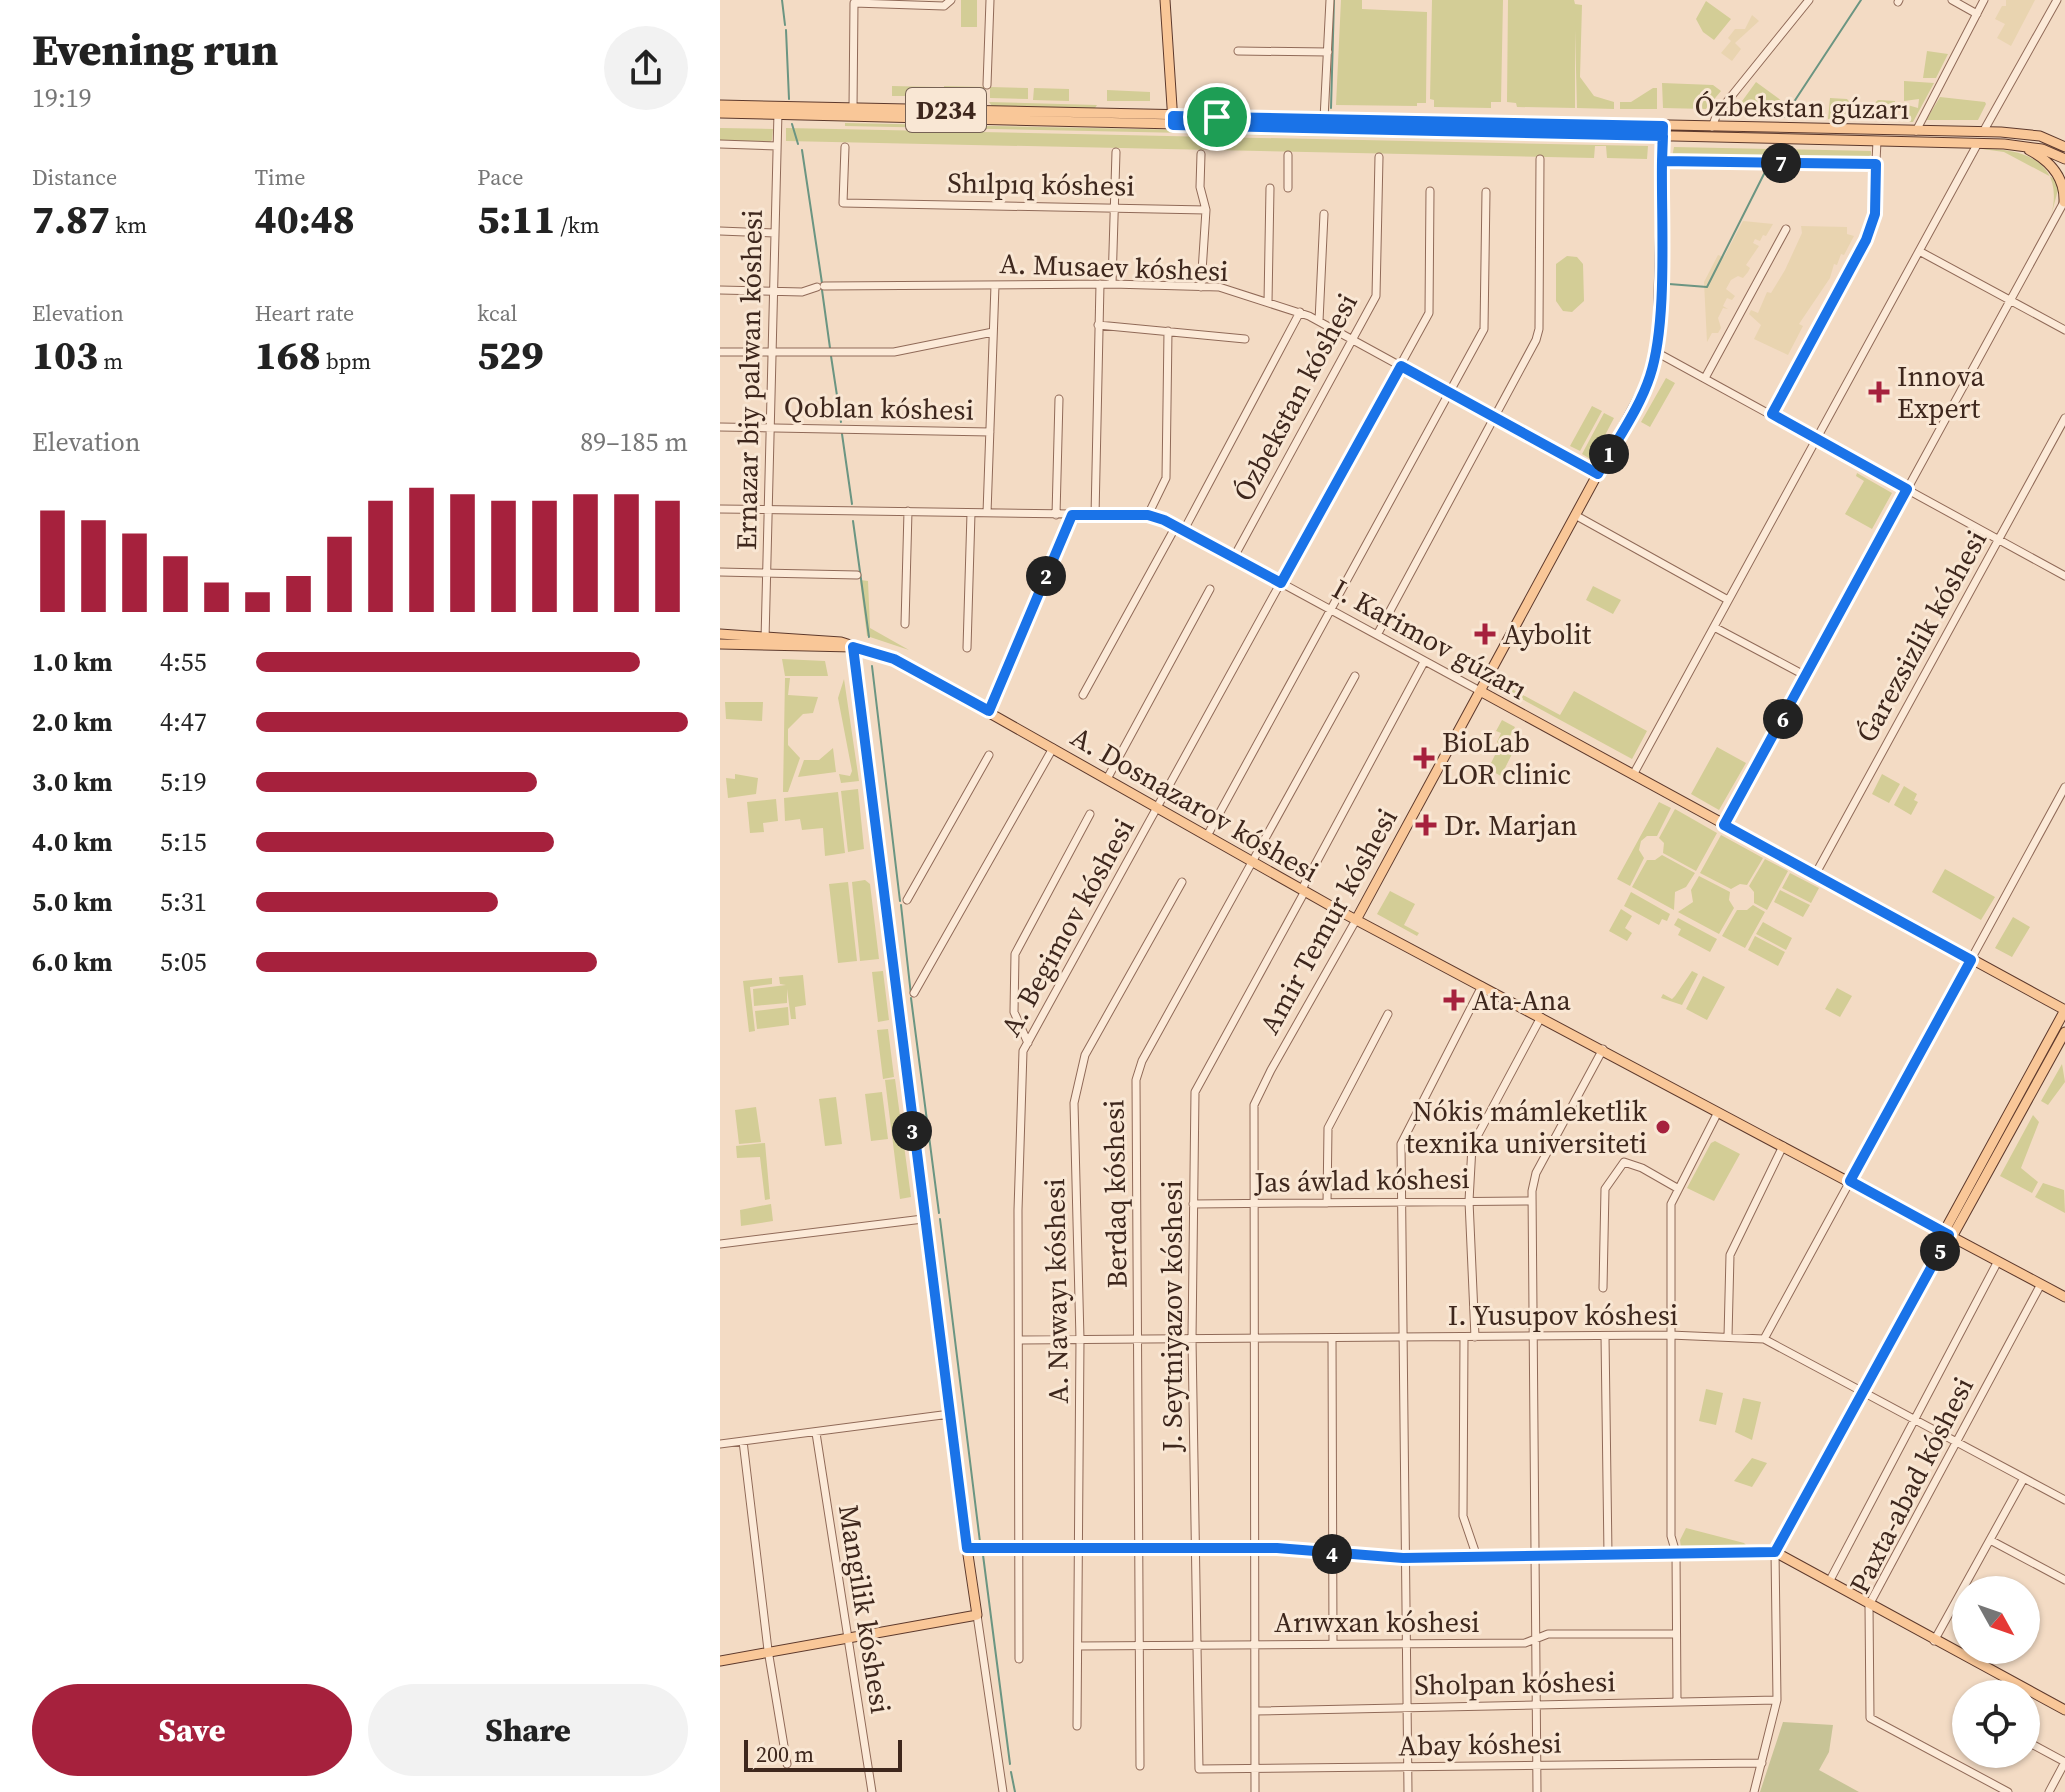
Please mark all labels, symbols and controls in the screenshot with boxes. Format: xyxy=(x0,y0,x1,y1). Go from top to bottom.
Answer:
text: Evening run xyxy=(32,19,278,80)
button: share xyxy=(604,26,688,110)
text: 19:19 xyxy=(32,80,92,116)
pin xyxy=(1183,83,1251,151)
street label: Ózbekstan gúzarı xyxy=(1694,86,1910,128)
road number: D234 xyxy=(906,88,986,132)
icon: arrive xyxy=(1195,95,1239,139)
pin: 7 xyxy=(1761,143,1801,183)
text: 7 xyxy=(1775,148,1787,178)
text: Distance xyxy=(32,162,117,192)
text: Time xyxy=(255,162,306,192)
text: Pace xyxy=(477,162,523,192)
street label: Shılpıq kóshesi xyxy=(947,163,1135,205)
text: 7.87 xyxy=(32,192,110,246)
text: 40:48 xyxy=(255,192,355,246)
text: 5:11 xyxy=(477,192,555,246)
street label: Ernazar biy palwan kóshesi xyxy=(727,209,771,551)
text: km xyxy=(110,210,147,240)
text: /km xyxy=(555,210,600,240)
street label: A. Musaev kóshesi xyxy=(999,244,1229,290)
street label: Ózbekstan kóshesi xyxy=(1224,286,1366,508)
text: Elevation xyxy=(32,298,124,328)
text: Heart rate xyxy=(255,298,354,328)
text: kcal xyxy=(477,298,517,328)
text: 103 xyxy=(32,328,98,382)
text: 168 xyxy=(255,328,321,382)
text: 529 xyxy=(477,328,543,382)
text: m xyxy=(98,346,123,376)
text: bpm xyxy=(321,346,371,376)
place label: Innova Expert xyxy=(1897,357,1985,427)
marker: Innova Expert xyxy=(1868,381,1890,403)
street label: Qoblan kóshesi xyxy=(784,387,974,429)
text: Elevation xyxy=(32,424,141,460)
text: 89–185 m xyxy=(580,424,688,460)
pin: 1 xyxy=(1589,434,1629,474)
text: 1 xyxy=(1603,439,1615,469)
street label: Ǵarezsizlik kóshesi xyxy=(1847,523,1995,749)
pin: 2 xyxy=(1026,556,1066,596)
text: 2 xyxy=(1040,561,1052,591)
street label: I. Karimov gúzarı xyxy=(1326,570,1534,708)
place label: Aybolit xyxy=(1503,615,1592,653)
marker: Aybolit xyxy=(1474,623,1496,645)
text: 1.0 km xyxy=(32,644,113,680)
text: 4:55 xyxy=(160,644,207,680)
pin: 6 xyxy=(1763,699,1803,739)
text: 2.0 km xyxy=(32,704,113,740)
text: 4:47 xyxy=(160,704,207,740)
text: 6 xyxy=(1777,704,1789,734)
street label: A. Dosnazarov kóshesi xyxy=(1064,717,1326,891)
place label: BioLab LOR clinic xyxy=(1442,723,1571,793)
marker: BioLab LOR clinic xyxy=(1413,747,1435,769)
text: 3.0 km xyxy=(32,764,113,800)
text: 5:19 xyxy=(160,764,207,800)
street label: Amir Temur kóshesi xyxy=(1250,801,1406,1041)
place label: Dr. Marjan xyxy=(1444,806,1578,844)
street label: A. Begimov kóshesi xyxy=(991,811,1143,1043)
marker: Dr. Marjan xyxy=(1415,814,1437,836)
text: 4.0 km xyxy=(32,824,113,860)
text: 5:15 xyxy=(160,824,207,860)
text: 5.0 km xyxy=(32,884,113,920)
text: 5:31 xyxy=(160,884,207,920)
text: 6.0 km xyxy=(32,944,113,980)
text: 5:05 xyxy=(160,944,207,980)
place label: Ata-Ana xyxy=(1472,981,1572,1019)
marker: Ata-Ana xyxy=(1443,989,1465,1011)
place label: Nókis mámleketlik texnika universiteti xyxy=(1406,1092,1648,1162)
street label: Berdaq kóshesi xyxy=(1094,1099,1136,1289)
pin: 3 xyxy=(892,1111,932,1151)
text: 3 xyxy=(906,1116,918,1146)
marker: Nókis mámleketlik texnika universiteti xyxy=(1654,1118,1672,1136)
street label: Jas áwlad kóshesi xyxy=(1253,1159,1470,1201)
street label: A. Nawayı kóshesi xyxy=(1035,1178,1077,1404)
street label: J. Seytniyazov kóshesi xyxy=(1153,1180,1191,1453)
pin: 5 xyxy=(1920,1231,1960,1271)
text: 5 xyxy=(1934,1236,1946,1266)
street label: I. Yusupov kóshesi xyxy=(1448,1296,1678,1334)
street label: Paxta-abad kóshesi xyxy=(1840,1370,1982,1600)
street label: Mangilik kóshesi xyxy=(830,1502,900,1716)
pin: 4 xyxy=(1312,1534,1352,1574)
text: 4 xyxy=(1326,1539,1338,1569)
north arrow xyxy=(1952,1576,2040,1664)
map controls xyxy=(1952,1576,2040,1768)
street label: Arıwxan kóshesi xyxy=(1274,1603,1480,1641)
street label: Sholpan kóshesi xyxy=(1414,1662,1616,1704)
button: locate xyxy=(1952,1680,2040,1768)
button: Save xyxy=(32,1684,352,1776)
button: Share xyxy=(368,1684,688,1776)
street label: Abay kóshesi xyxy=(1398,1724,1562,1764)
scale bar xyxy=(744,1736,902,1772)
text: 200 m xyxy=(756,1739,814,1769)

